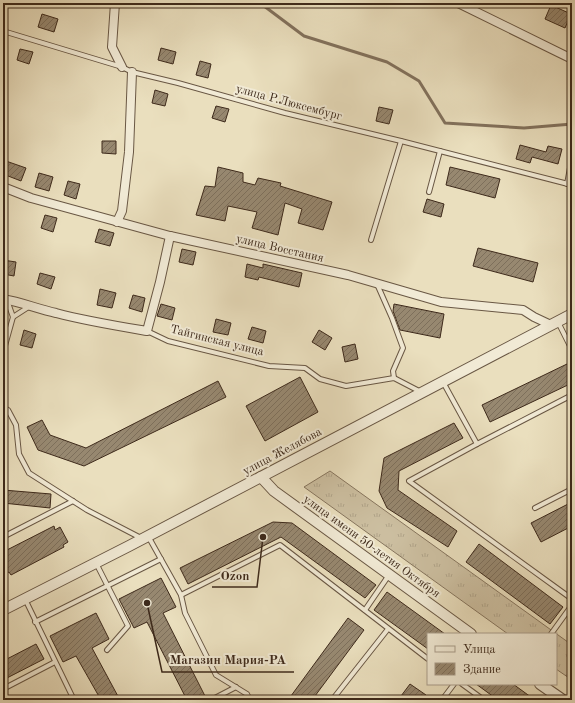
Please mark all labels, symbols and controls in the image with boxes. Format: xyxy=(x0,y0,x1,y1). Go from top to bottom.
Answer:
street label: улица Р.Люксембург xyxy=(234,83,343,123)
street label: улица Восстания xyxy=(235,233,325,265)
street label: Тайгинская улица xyxy=(169,324,265,358)
street label: улица Желябова xyxy=(241,426,324,478)
street label: улица имени 50-летия Октября xyxy=(301,492,443,600)
callout: Ozon xyxy=(212,562,257,587)
text: Ozon xyxy=(220,570,250,583)
legend xyxy=(427,633,557,685)
text: Улица xyxy=(463,644,496,656)
callout: Магазин Мария-РА xyxy=(162,647,294,672)
text: Магазин Мария-РА xyxy=(170,654,286,667)
text: Здание xyxy=(463,664,501,676)

